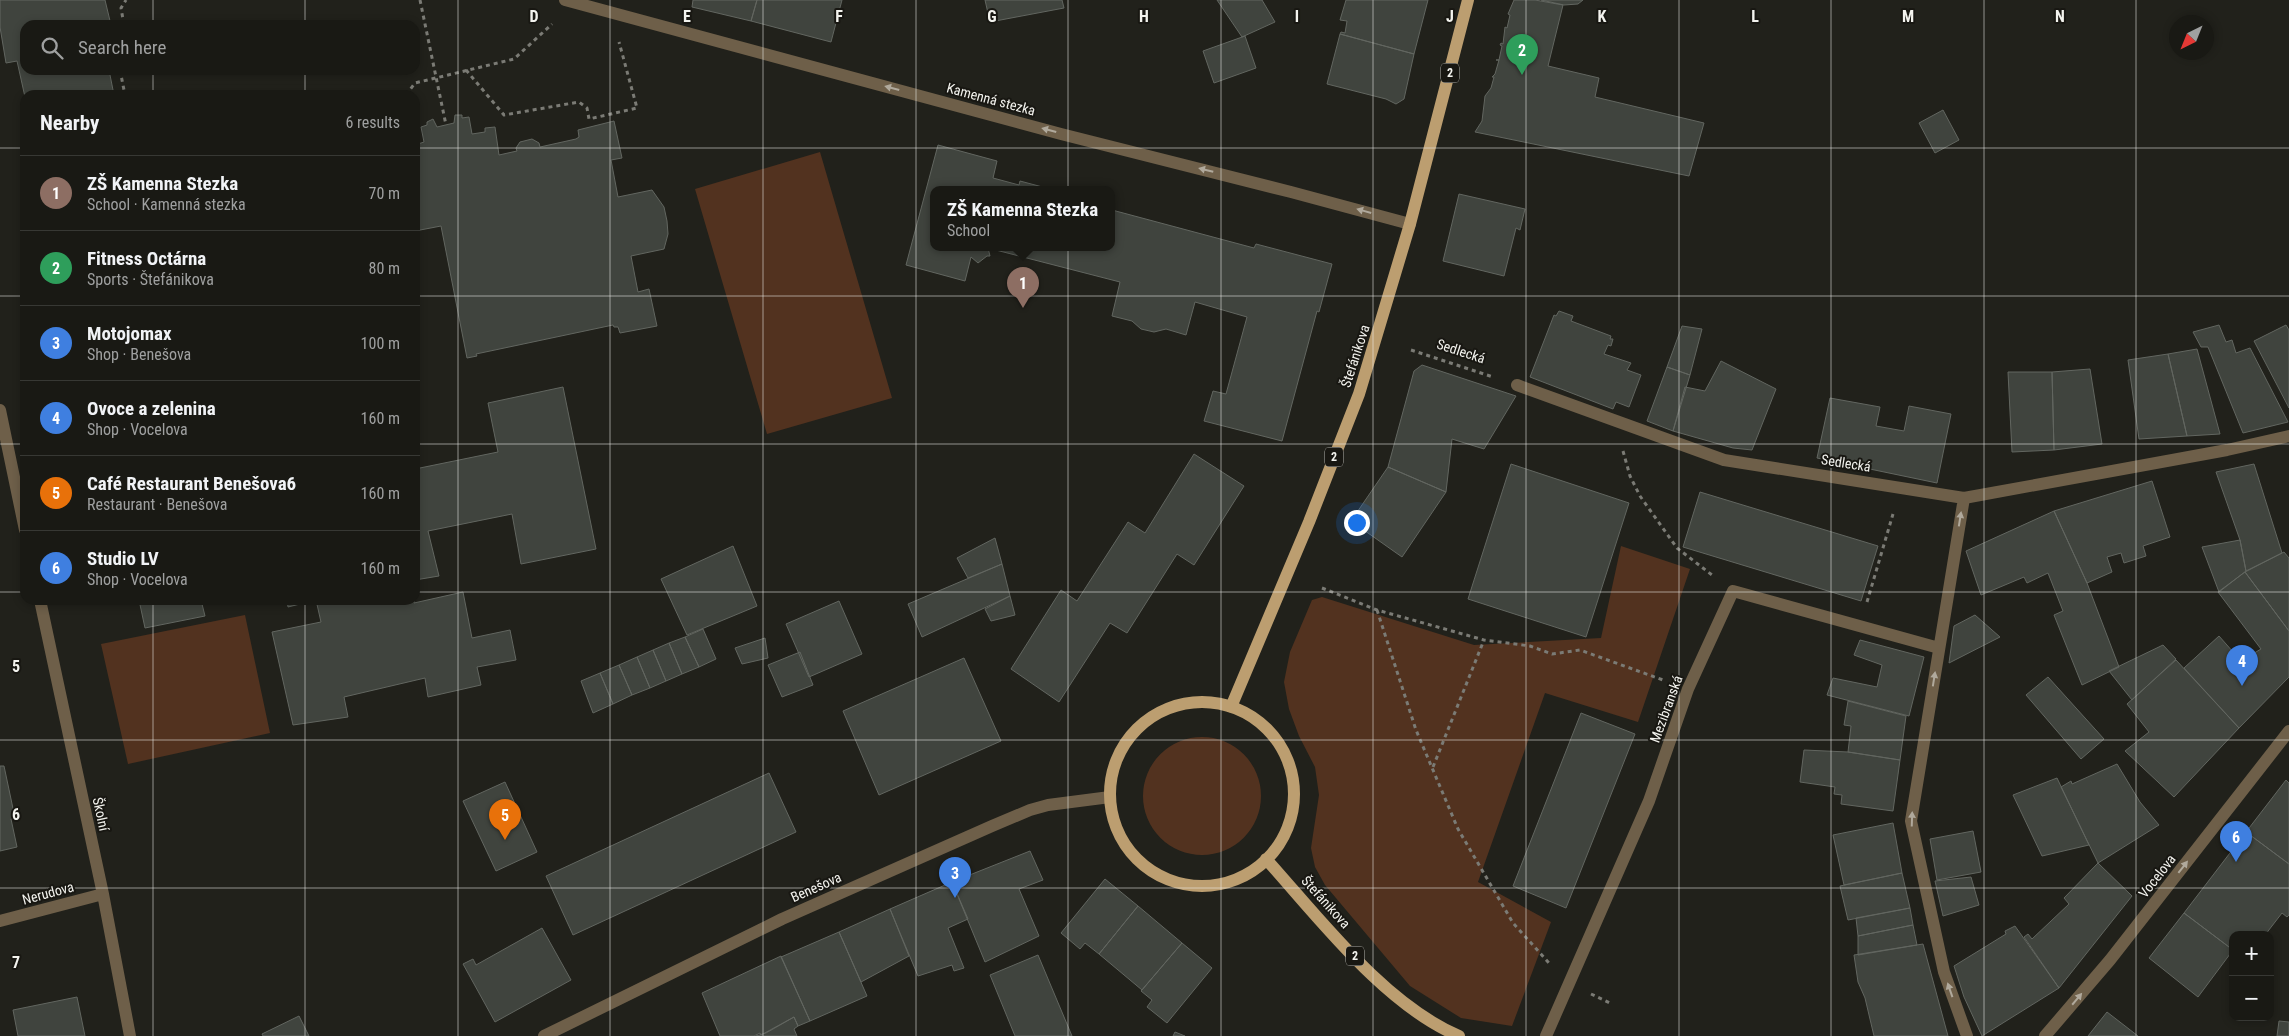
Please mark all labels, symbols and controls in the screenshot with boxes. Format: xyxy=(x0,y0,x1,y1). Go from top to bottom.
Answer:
text: D xyxy=(529,7,539,26)
text: E xyxy=(683,7,691,26)
text: F xyxy=(835,7,843,26)
text: G xyxy=(987,7,997,26)
text: H xyxy=(1139,7,1149,26)
text: I xyxy=(1295,7,1299,26)
text: J xyxy=(1446,7,1454,26)
text: K xyxy=(1598,7,1607,26)
text: L xyxy=(1751,7,1759,26)
text: M xyxy=(1902,7,1914,26)
text: N xyxy=(2055,7,2065,26)
north arrow xyxy=(2169,15,2214,60)
search box xyxy=(20,20,420,75)
icon: search xyxy=(38,34,66,62)
pin: 2 xyxy=(1506,34,1538,75)
text: Search here xyxy=(78,36,166,59)
road number: 2 xyxy=(1441,64,1459,82)
street label: Kamenná stezka xyxy=(945,79,1037,119)
one-way arrow xyxy=(884,84,899,92)
text: Nearby xyxy=(40,111,99,135)
text: 6 results xyxy=(345,113,400,132)
one-way arrow xyxy=(1041,126,1056,134)
one-way arrow xyxy=(1199,166,1214,174)
text: ZŠ Kamenna Stezka xyxy=(87,172,238,195)
text: 1 xyxy=(52,184,60,203)
text: 70 m xyxy=(368,184,400,203)
popup xyxy=(930,186,1115,251)
text: School · Kamenná stezka xyxy=(87,195,246,214)
text: ZŠ Kamenna Stezka xyxy=(947,198,1098,221)
one-way arrow xyxy=(1356,207,1371,215)
text: School xyxy=(947,221,990,240)
text: Fitness Octárna xyxy=(87,247,206,270)
text: 2 xyxy=(52,259,60,278)
text: 80 m xyxy=(368,259,400,278)
pin: 1 xyxy=(1007,267,1039,308)
text: Sports · Štefánikova xyxy=(87,270,214,289)
text: Motojomax xyxy=(87,322,172,345)
street label: Štefánikova xyxy=(1336,322,1373,389)
text: 3 xyxy=(52,334,60,353)
text: 100 m xyxy=(361,334,400,353)
street label: Sedlecká xyxy=(1435,336,1487,366)
text: Shop · Benešova xyxy=(87,345,191,364)
text: Ovoce a zelenina xyxy=(87,397,216,420)
text: 4 xyxy=(52,409,60,428)
text: 160 m xyxy=(361,409,400,428)
text: Shop · Vocelova xyxy=(87,420,188,439)
road number: 2 xyxy=(1325,448,1343,467)
street label: Sedlecká xyxy=(1820,451,1872,475)
text: Café Restaurant Benešova6 xyxy=(87,472,296,495)
text: 5 xyxy=(52,484,60,503)
text: 160 m xyxy=(361,484,400,503)
text: Restaurant · Benešova xyxy=(87,495,227,514)
your location xyxy=(1344,510,1370,536)
one-way arrow xyxy=(1957,511,1965,527)
text: Studio LV xyxy=(87,547,159,570)
text: 6 xyxy=(52,559,60,578)
text: 160 m xyxy=(361,559,400,578)
text: Shop · Vocelova xyxy=(87,570,188,589)
pin: 4 xyxy=(2226,645,2258,686)
text: 5 xyxy=(12,657,20,676)
one-way arrow xyxy=(1930,671,1938,687)
street label: Mezibranská xyxy=(1646,673,1686,745)
street label: Školní xyxy=(90,796,113,833)
pin: 5 xyxy=(489,799,521,840)
text: 6 xyxy=(12,805,20,824)
one-way arrow xyxy=(1908,811,1916,827)
pin: 6 xyxy=(2220,821,2252,862)
street label: Vocelova xyxy=(2135,851,2179,901)
pin: 3 xyxy=(939,857,971,898)
one-way arrow xyxy=(2177,861,2188,874)
street label: Benešova xyxy=(788,869,844,905)
street label: Štefánikova xyxy=(1298,872,1354,931)
street label: Nerudova xyxy=(20,878,76,908)
map controls xyxy=(2229,931,2274,1021)
button: + xyxy=(2229,931,2274,976)
road number: 2 xyxy=(1346,946,1364,966)
text: 7 xyxy=(12,953,20,972)
button: − xyxy=(2229,976,2274,1021)
one-way arrow xyxy=(1946,982,1954,997)
one-way arrow xyxy=(2072,993,2083,1006)

